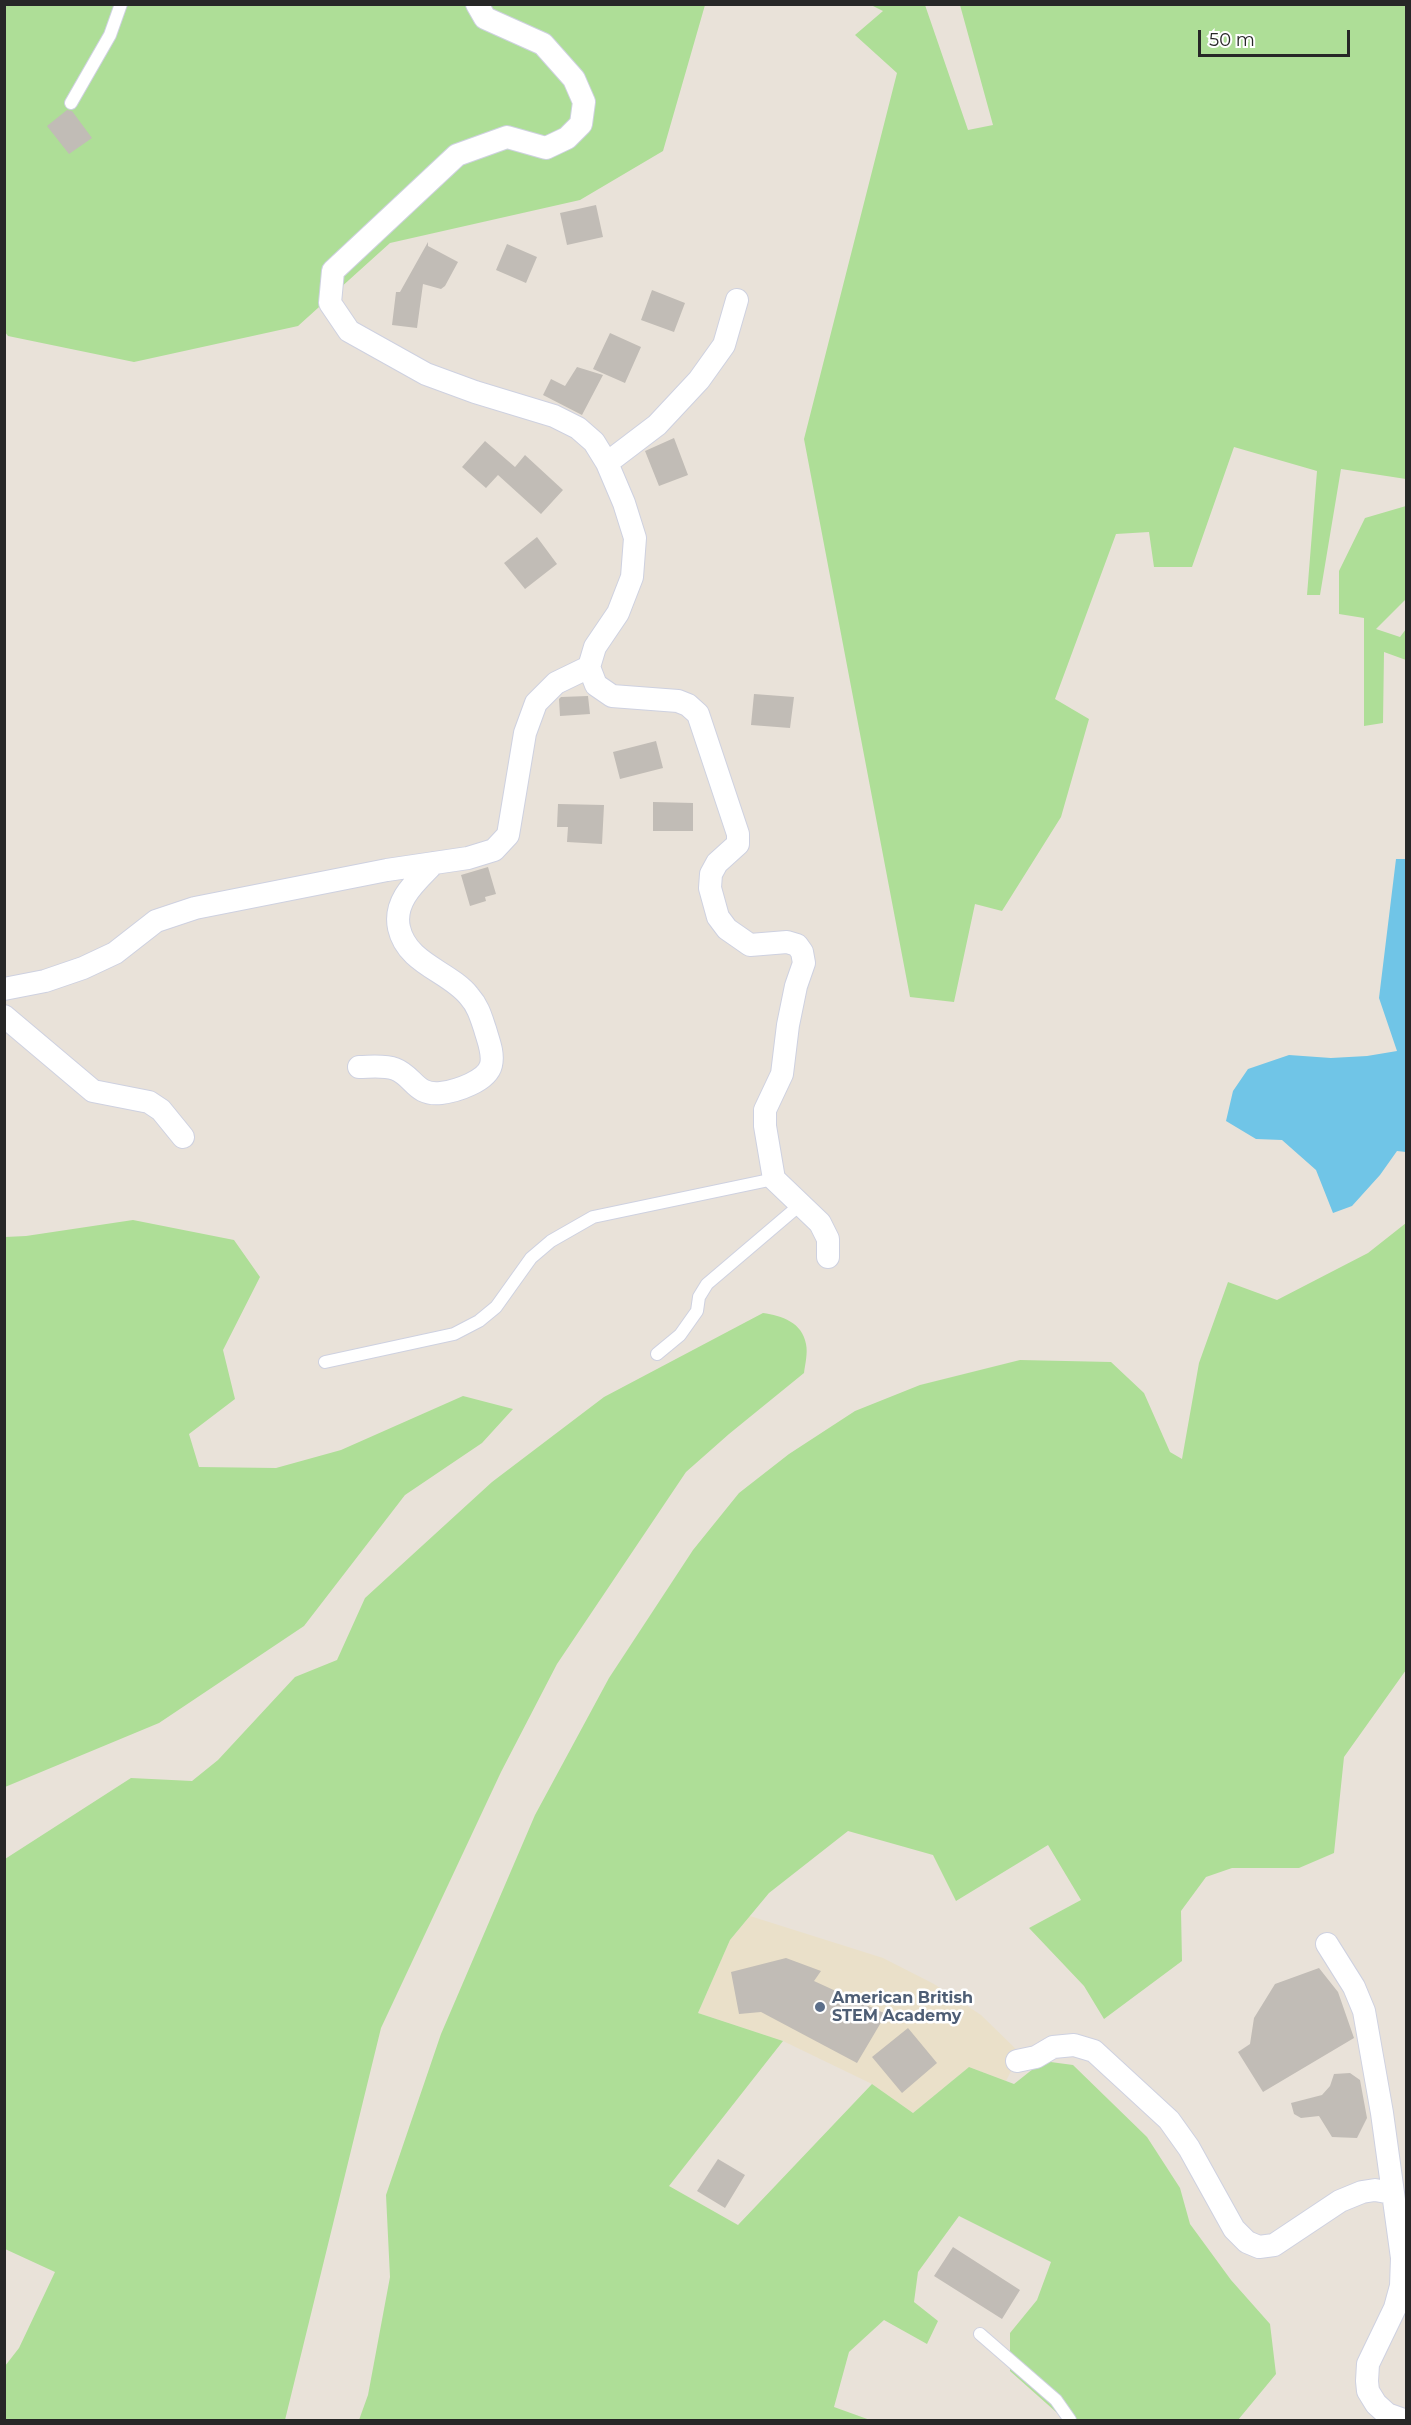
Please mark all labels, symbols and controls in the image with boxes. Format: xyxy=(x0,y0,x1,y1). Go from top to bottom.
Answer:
scale bar xyxy=(1201,18,1352,56)
text: 50 m xyxy=(1209,29,1255,51)
place label: American British STEM Academy xyxy=(832,1988,973,2026)
marker: American British STEM Academy xyxy=(813,2000,827,2014)

